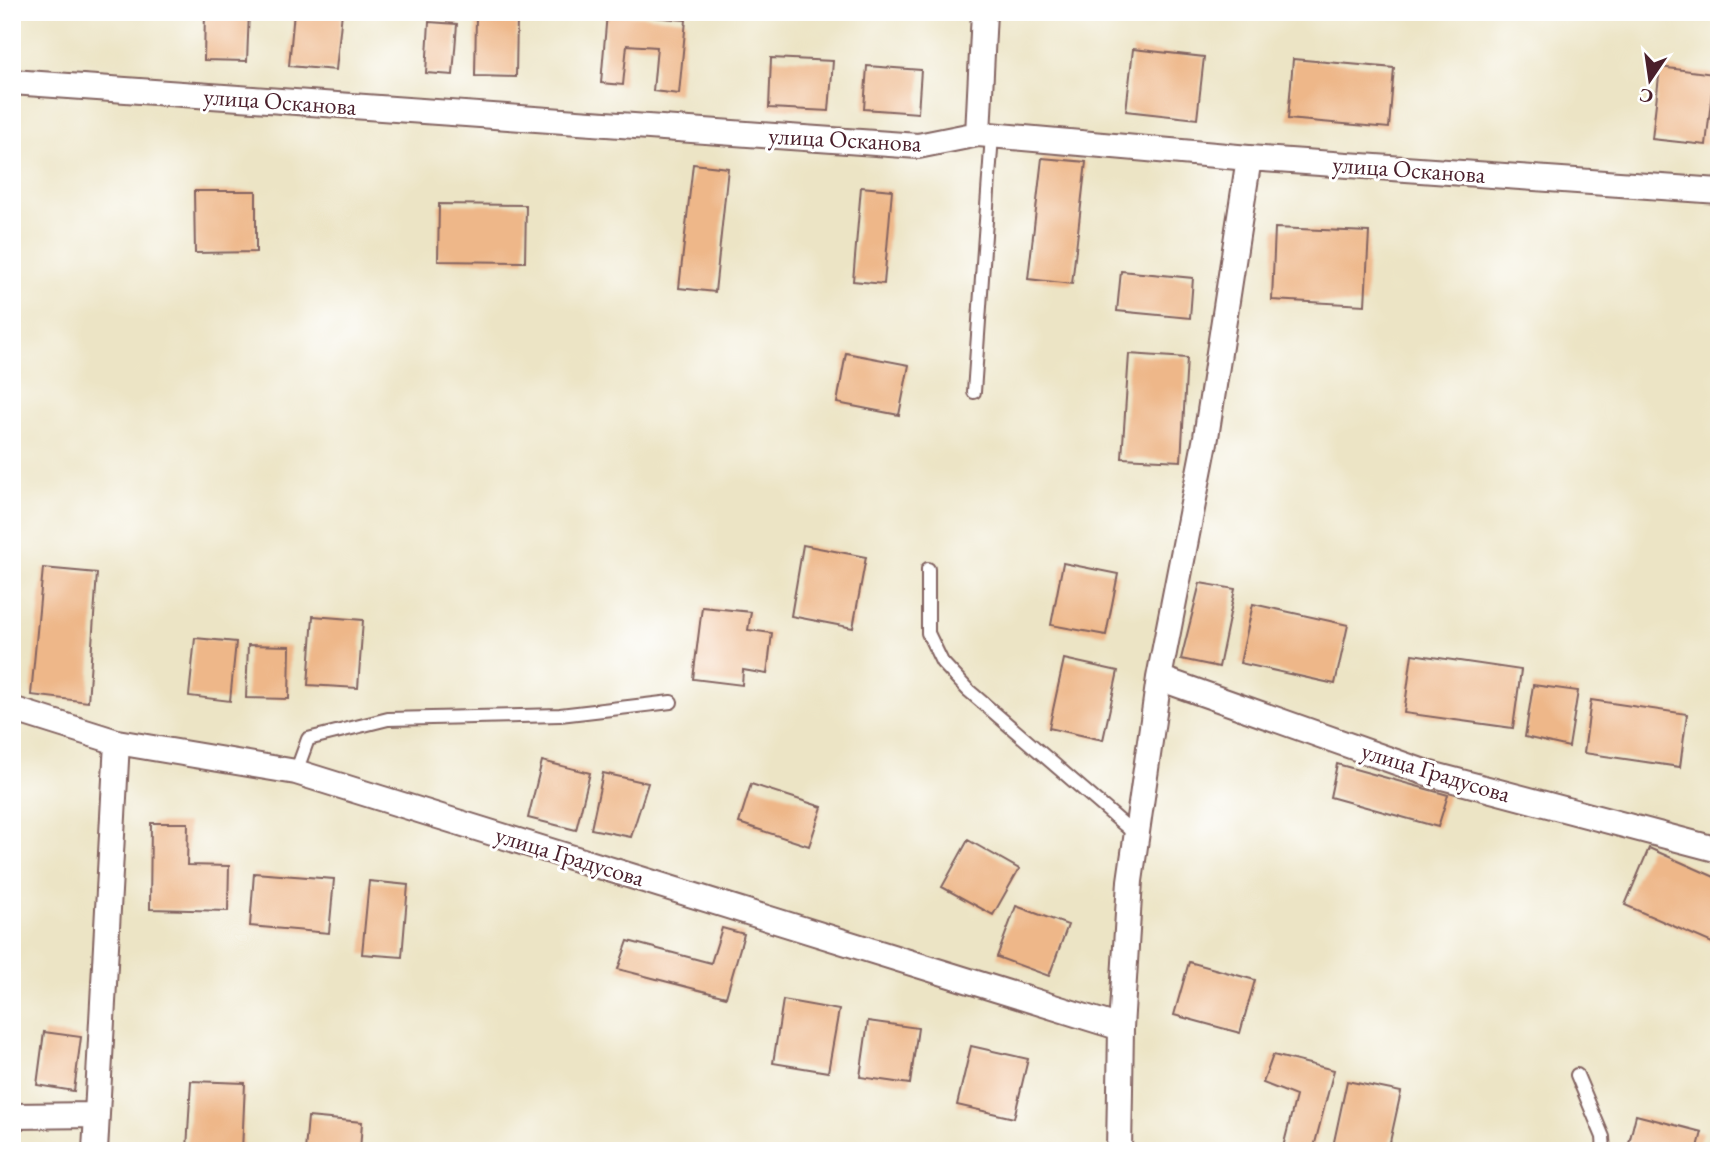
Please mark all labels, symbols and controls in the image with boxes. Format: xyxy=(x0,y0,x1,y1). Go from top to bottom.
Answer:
north arrow xyxy=(1616,46,1686,116)
street label: улица Осканова xyxy=(202,80,358,122)
text: С xyxy=(1637,82,1656,110)
street label: улица Осканова xyxy=(768,120,923,159)
street label: улица Осканова xyxy=(1331,148,1487,190)
street label: улица Градусова xyxy=(1358,735,1515,809)
street label: улица Градусова xyxy=(492,819,649,893)

